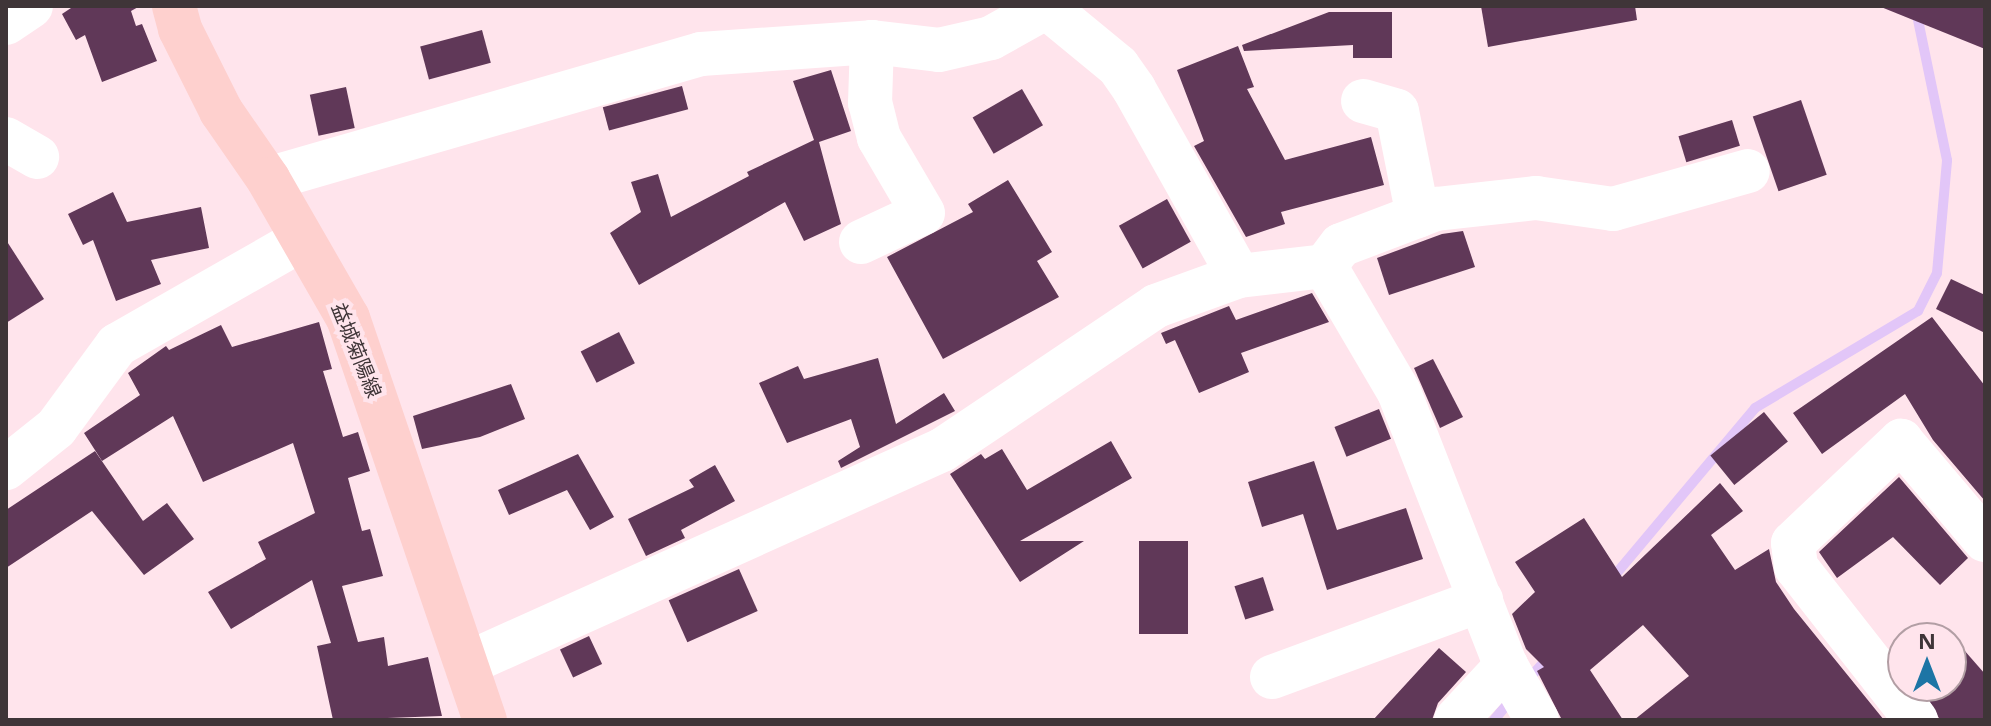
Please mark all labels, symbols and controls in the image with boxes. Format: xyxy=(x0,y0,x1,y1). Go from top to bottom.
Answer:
street label: 益城菊陽線 xyxy=(327,299,387,401)
north arrow xyxy=(1887,622,1967,702)
text: N xyxy=(1918,625,1936,655)

